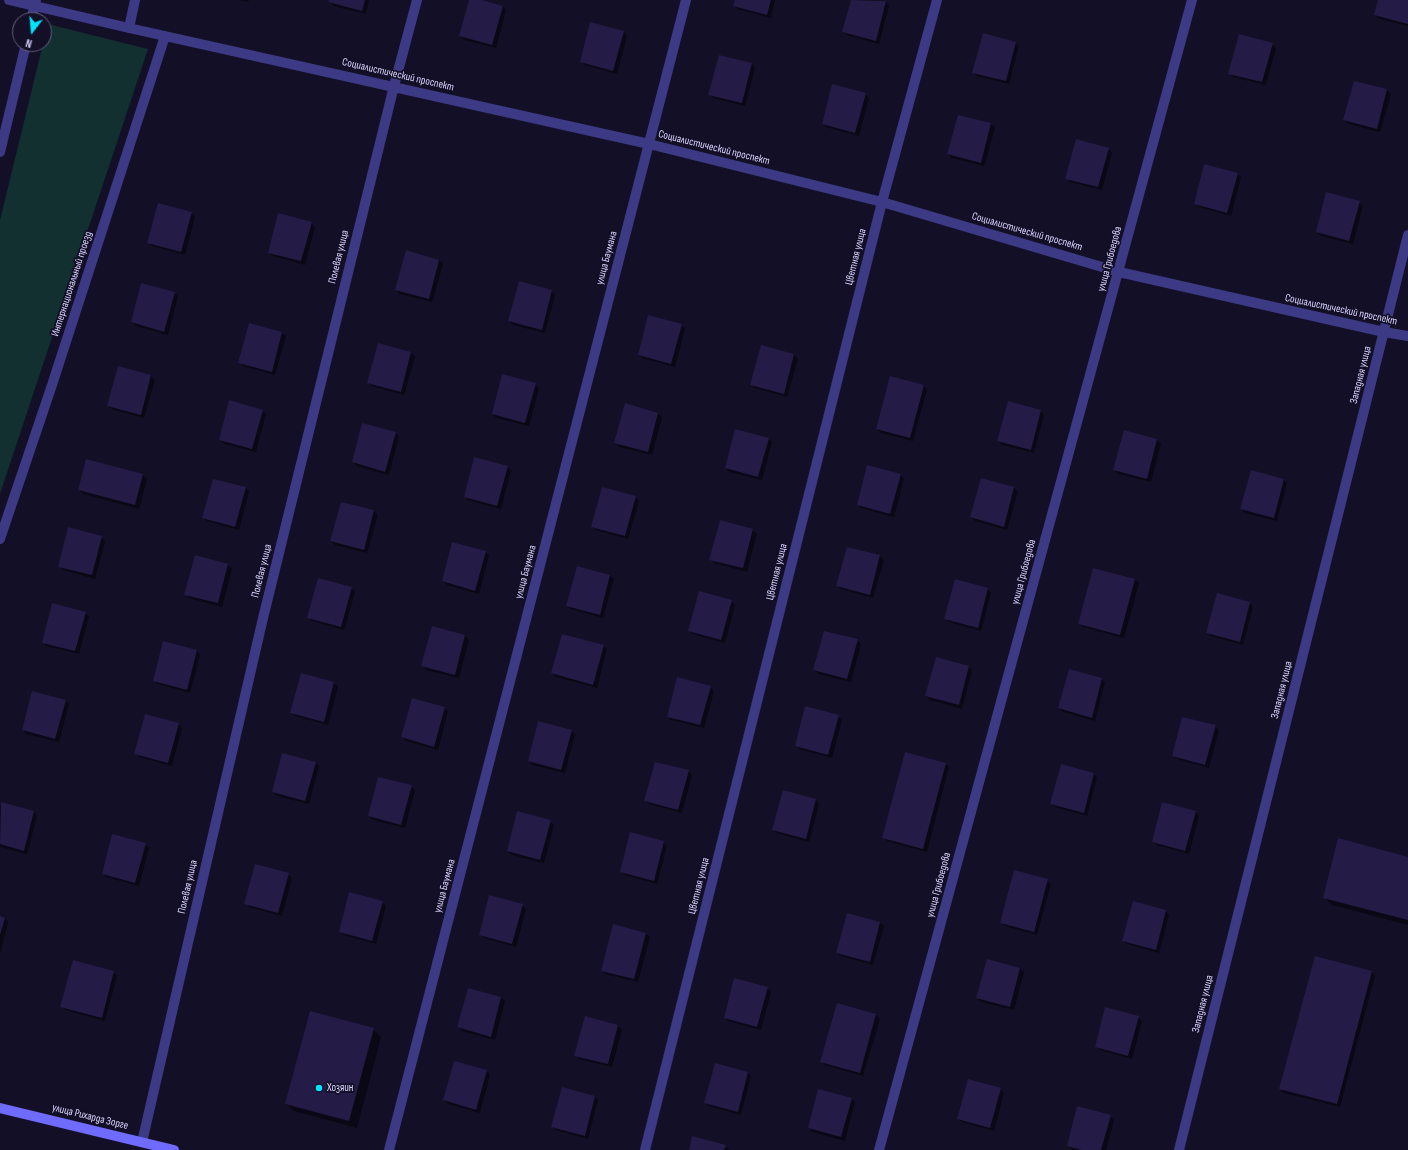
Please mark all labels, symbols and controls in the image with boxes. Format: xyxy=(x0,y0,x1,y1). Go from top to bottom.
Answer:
north arrow xyxy=(12,12,52,52)
text: N xyxy=(24,36,33,50)
street label: Социалистический проспект xyxy=(341,56,455,94)
street label: Социалистический проспект xyxy=(657,128,771,168)
street label: Социалистический проспект xyxy=(970,210,1084,254)
street label: улица Грибоедова xyxy=(1095,225,1125,293)
street label: Цветная улица xyxy=(843,227,869,287)
street label: Полевая улица xyxy=(326,229,352,285)
street label: Интернациональный проезд xyxy=(49,230,95,338)
street label: улица Баумана xyxy=(594,230,620,286)
street label: Социалистический проспект xyxy=(1284,292,1398,328)
street label: Западная улица xyxy=(1347,345,1375,405)
street label: улица Грибоедова xyxy=(1009,538,1039,606)
street label: Цветная улица xyxy=(764,542,790,602)
street label: Полевая улица xyxy=(249,543,275,599)
street label: улица Баумана xyxy=(513,544,539,600)
street label: Западная улица xyxy=(1268,660,1296,720)
street label: улица Грибоедова xyxy=(924,851,954,919)
street label: Цветная улица xyxy=(686,856,712,916)
street label: улица Баумана xyxy=(432,858,458,914)
street label: Полевая улица xyxy=(175,859,201,915)
street label: Западная улица xyxy=(1189,974,1217,1034)
place label: Хозяин xyxy=(327,1081,353,1095)
marker: Хозяин xyxy=(314,1083,324,1093)
street label: улица Рихарда Зорге xyxy=(50,1101,130,1133)

